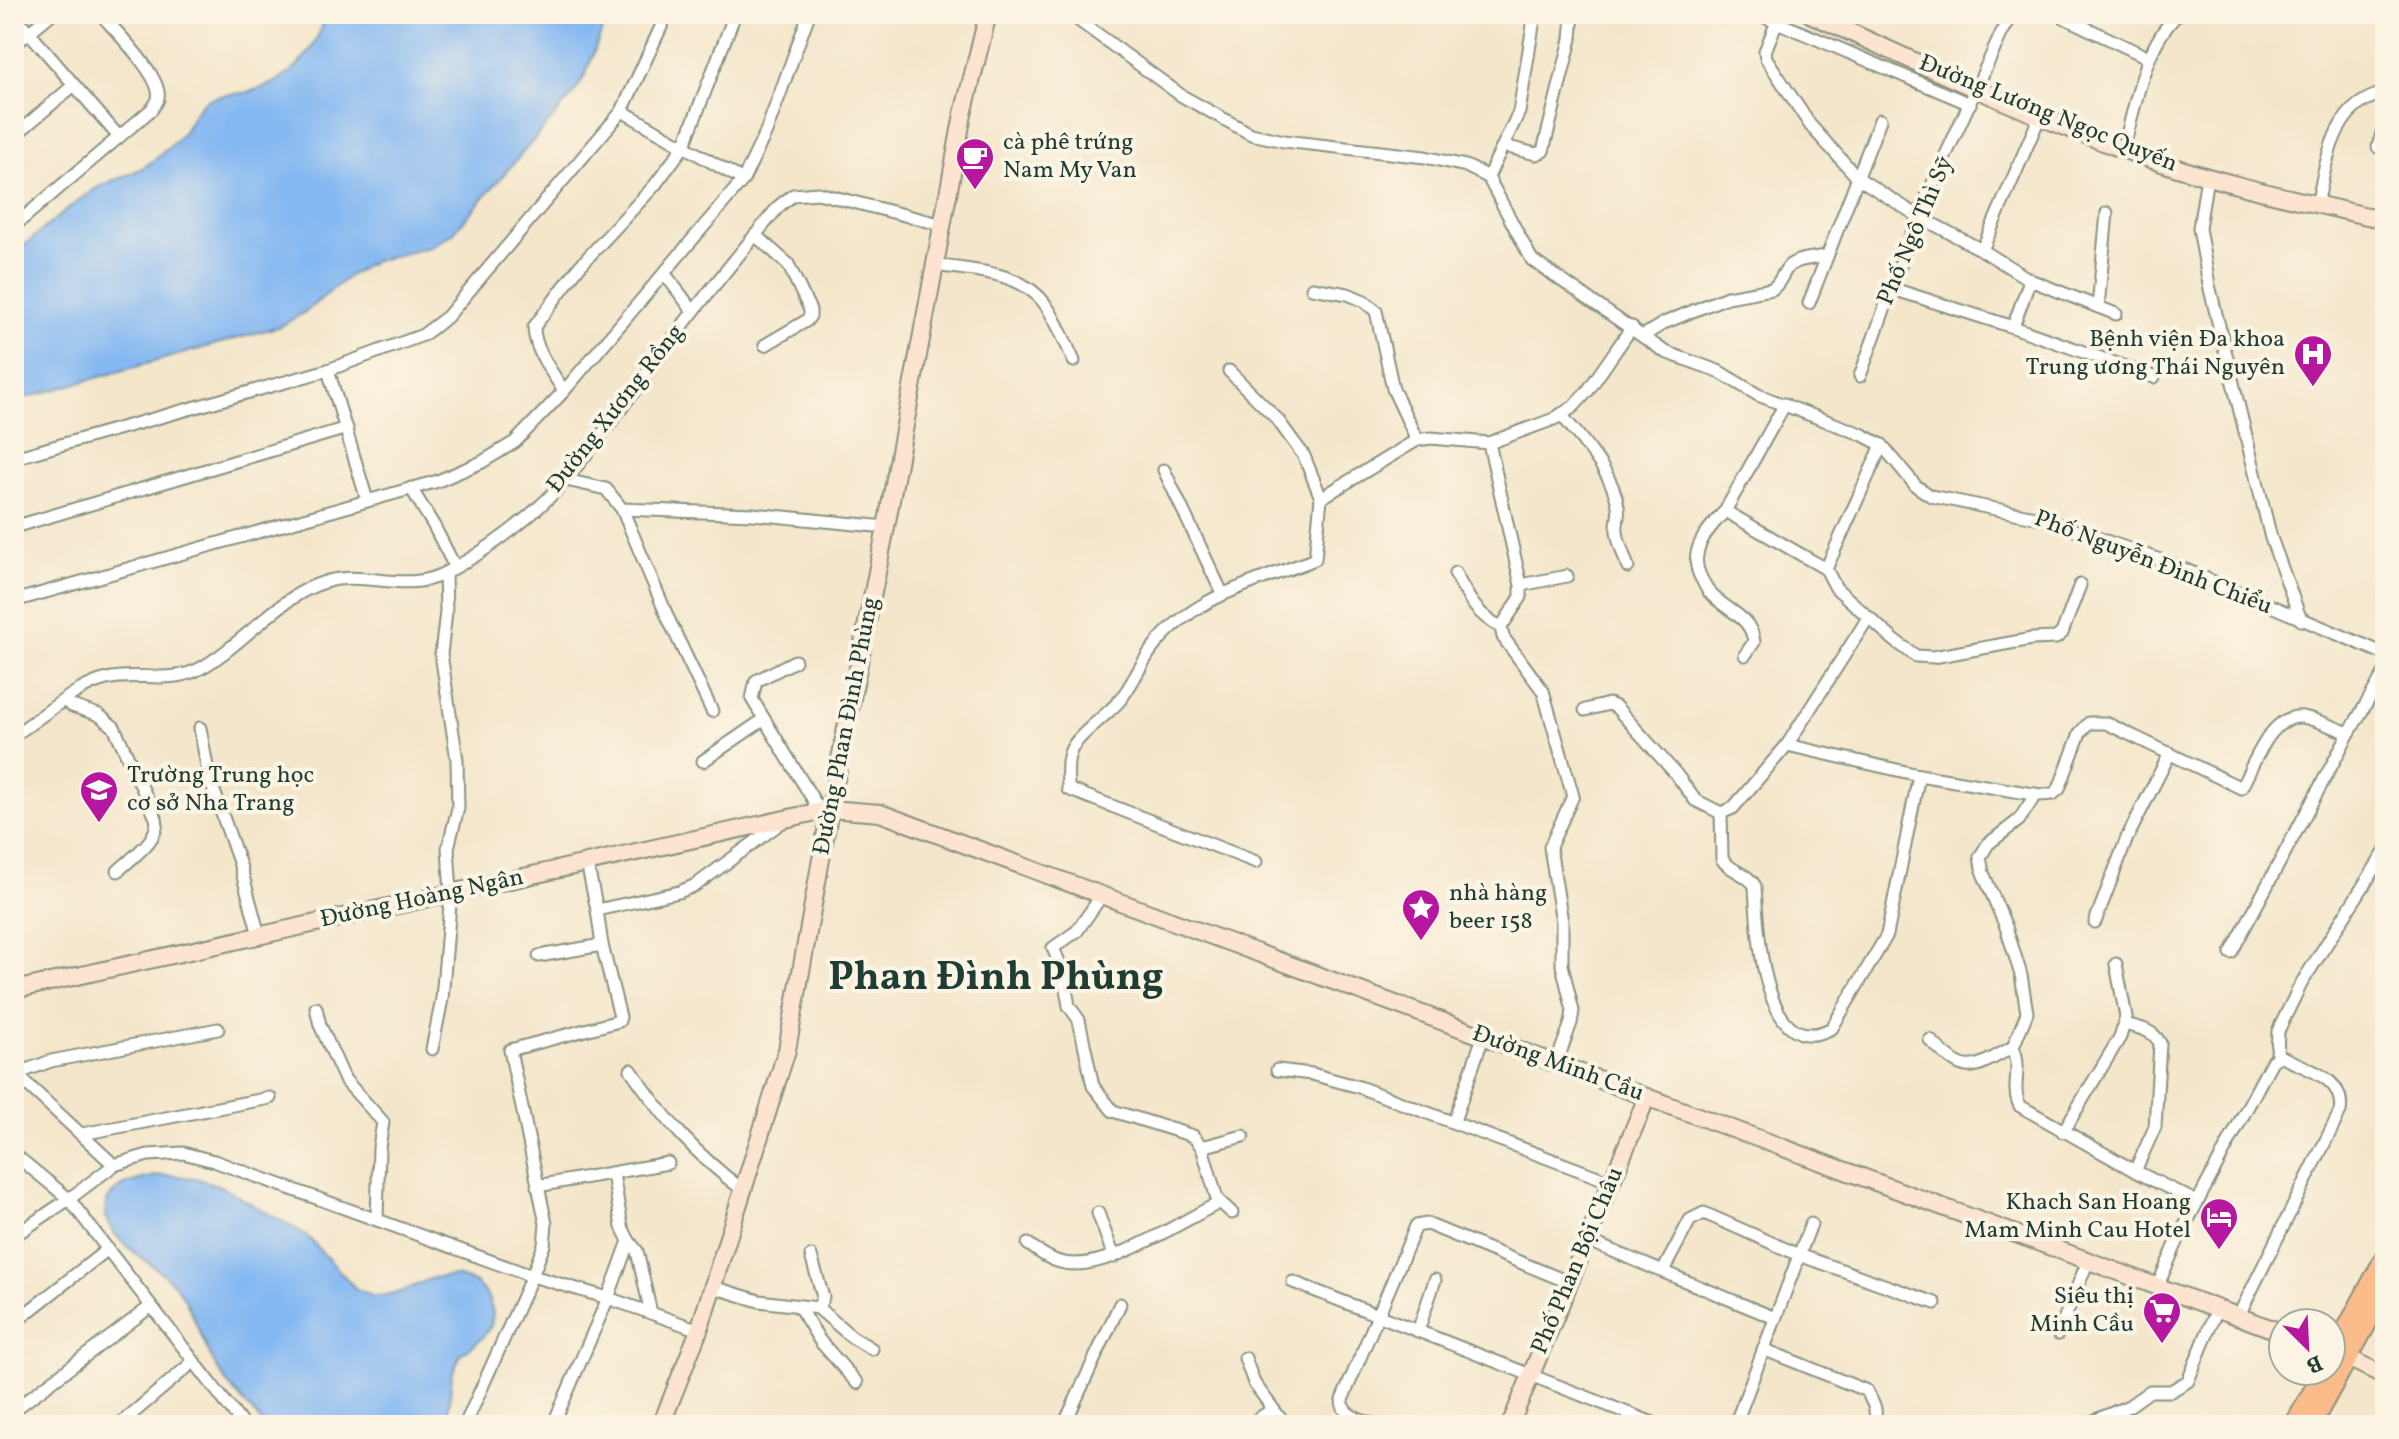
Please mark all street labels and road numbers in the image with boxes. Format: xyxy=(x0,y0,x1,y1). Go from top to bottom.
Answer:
street label: Đường Lương Ngọc Quyến xyxy=(1914,47,2182,181)
street label: Phố Ngô Thì Sỹ xyxy=(1869,151,1963,311)
street label: Đường Xương Rồng xyxy=(539,317,693,501)
street label: Phố Nguyễn Đình Chiểu xyxy=(2029,502,2277,624)
street label: Đường Phan Đình Phùng xyxy=(805,594,889,858)
street label: Đường Hoàng Ngân xyxy=(317,861,527,937)
street label: Đường Minh Cầu xyxy=(1467,1017,1649,1111)
street label: Phố Phan Bội Châu xyxy=(1523,1162,1633,1360)

